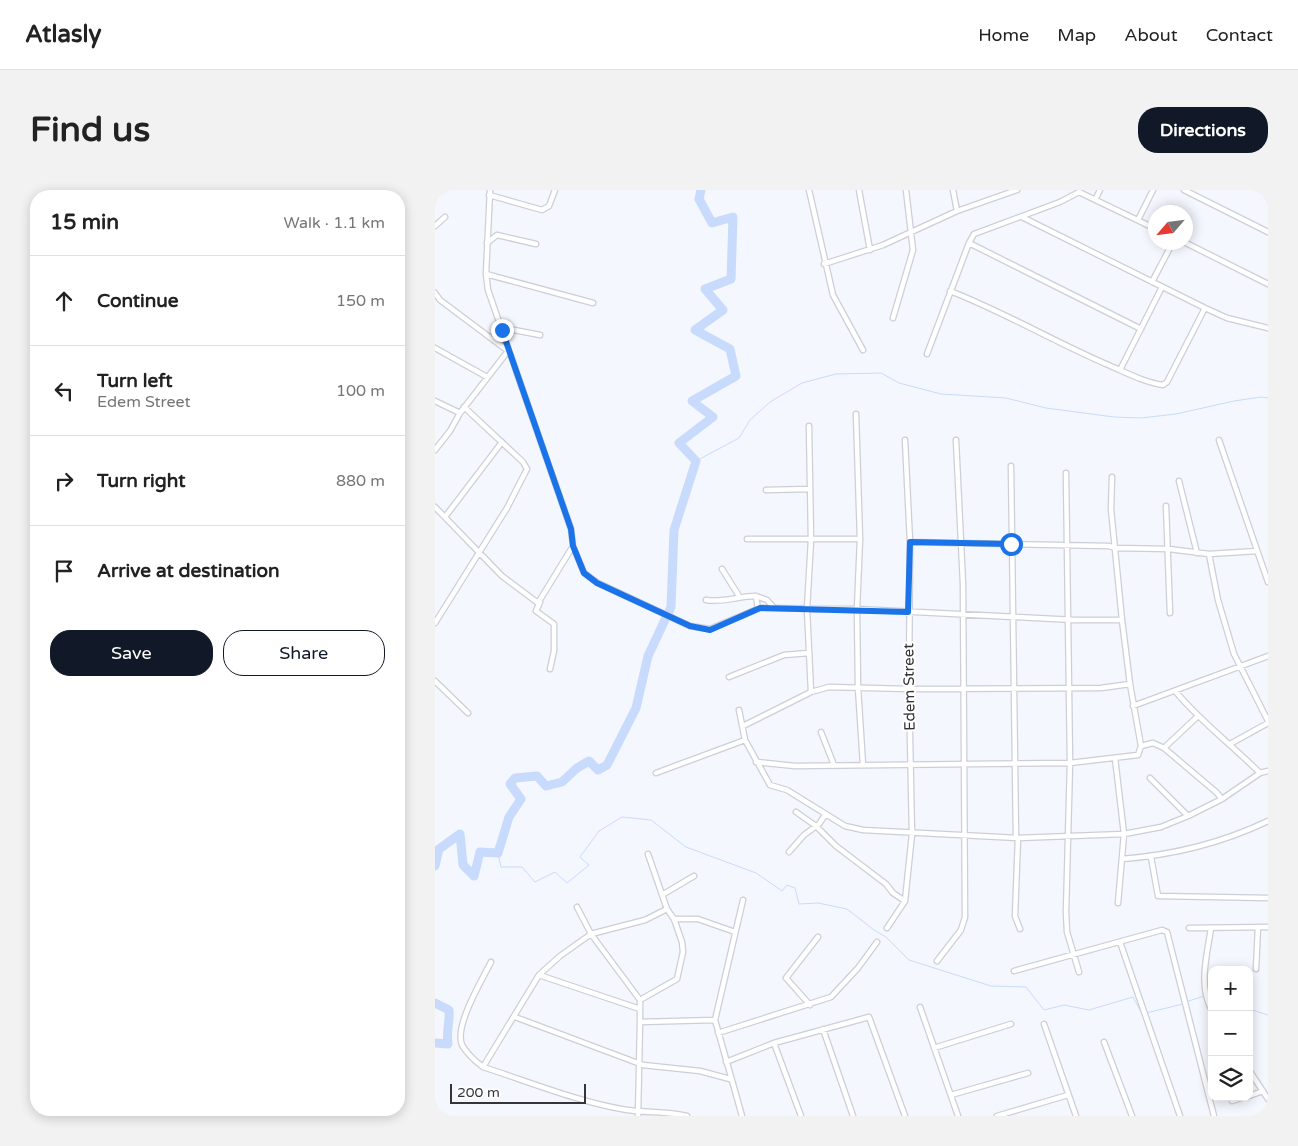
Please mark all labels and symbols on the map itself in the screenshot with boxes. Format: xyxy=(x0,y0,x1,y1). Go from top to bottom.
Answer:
north arrow xyxy=(1148,205,1193,250)
route end xyxy=(491,319,514,342)
route start xyxy=(1000,533,1023,556)
street label: Edem Street xyxy=(899,643,919,731)
scale bar xyxy=(450,1081,586,1104)

